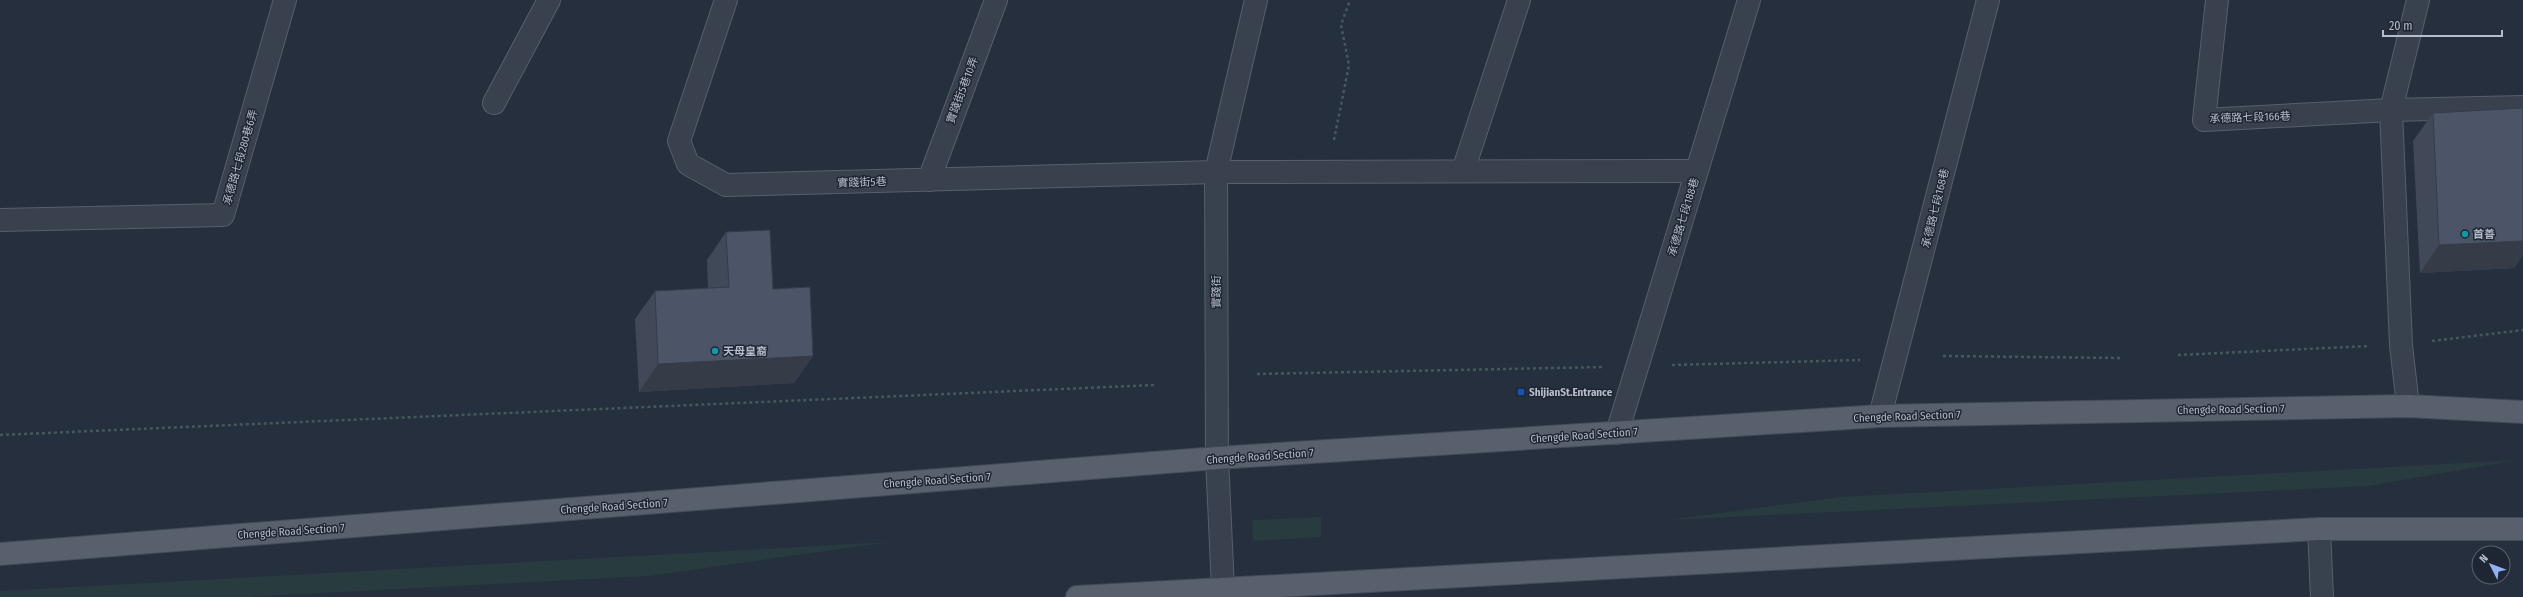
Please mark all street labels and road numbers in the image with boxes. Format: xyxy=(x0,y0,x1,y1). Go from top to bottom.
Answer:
street label: 實踐街5巷10弄 xyxy=(944,55,981,125)
street label: 承德路七段280巷6弄 xyxy=(221,108,260,206)
street label: 承德路七段166巷 xyxy=(2209,110,2291,125)
street label: 承德路七段168巷 xyxy=(1919,167,1952,249)
street label: 實踐街5巷 xyxy=(837,175,887,190)
street label: 承德路七段188巷 xyxy=(1665,176,1702,258)
street label: 實踐街 xyxy=(1210,276,1223,309)
street label: Chengde Road Section 7 xyxy=(2177,402,2285,417)
street label: Chengde Road Section 7 xyxy=(1853,408,1961,425)
street label: Chengde Road Section 7 xyxy=(1530,425,1639,446)
street label: Chengde Road Section 7 xyxy=(1206,446,1315,467)
street label: Chengde Road Section 7 xyxy=(883,470,992,491)
street label: Chengde Road Section 7 xyxy=(560,496,669,517)
street label: Chengde Road Section 7 xyxy=(237,521,346,542)

